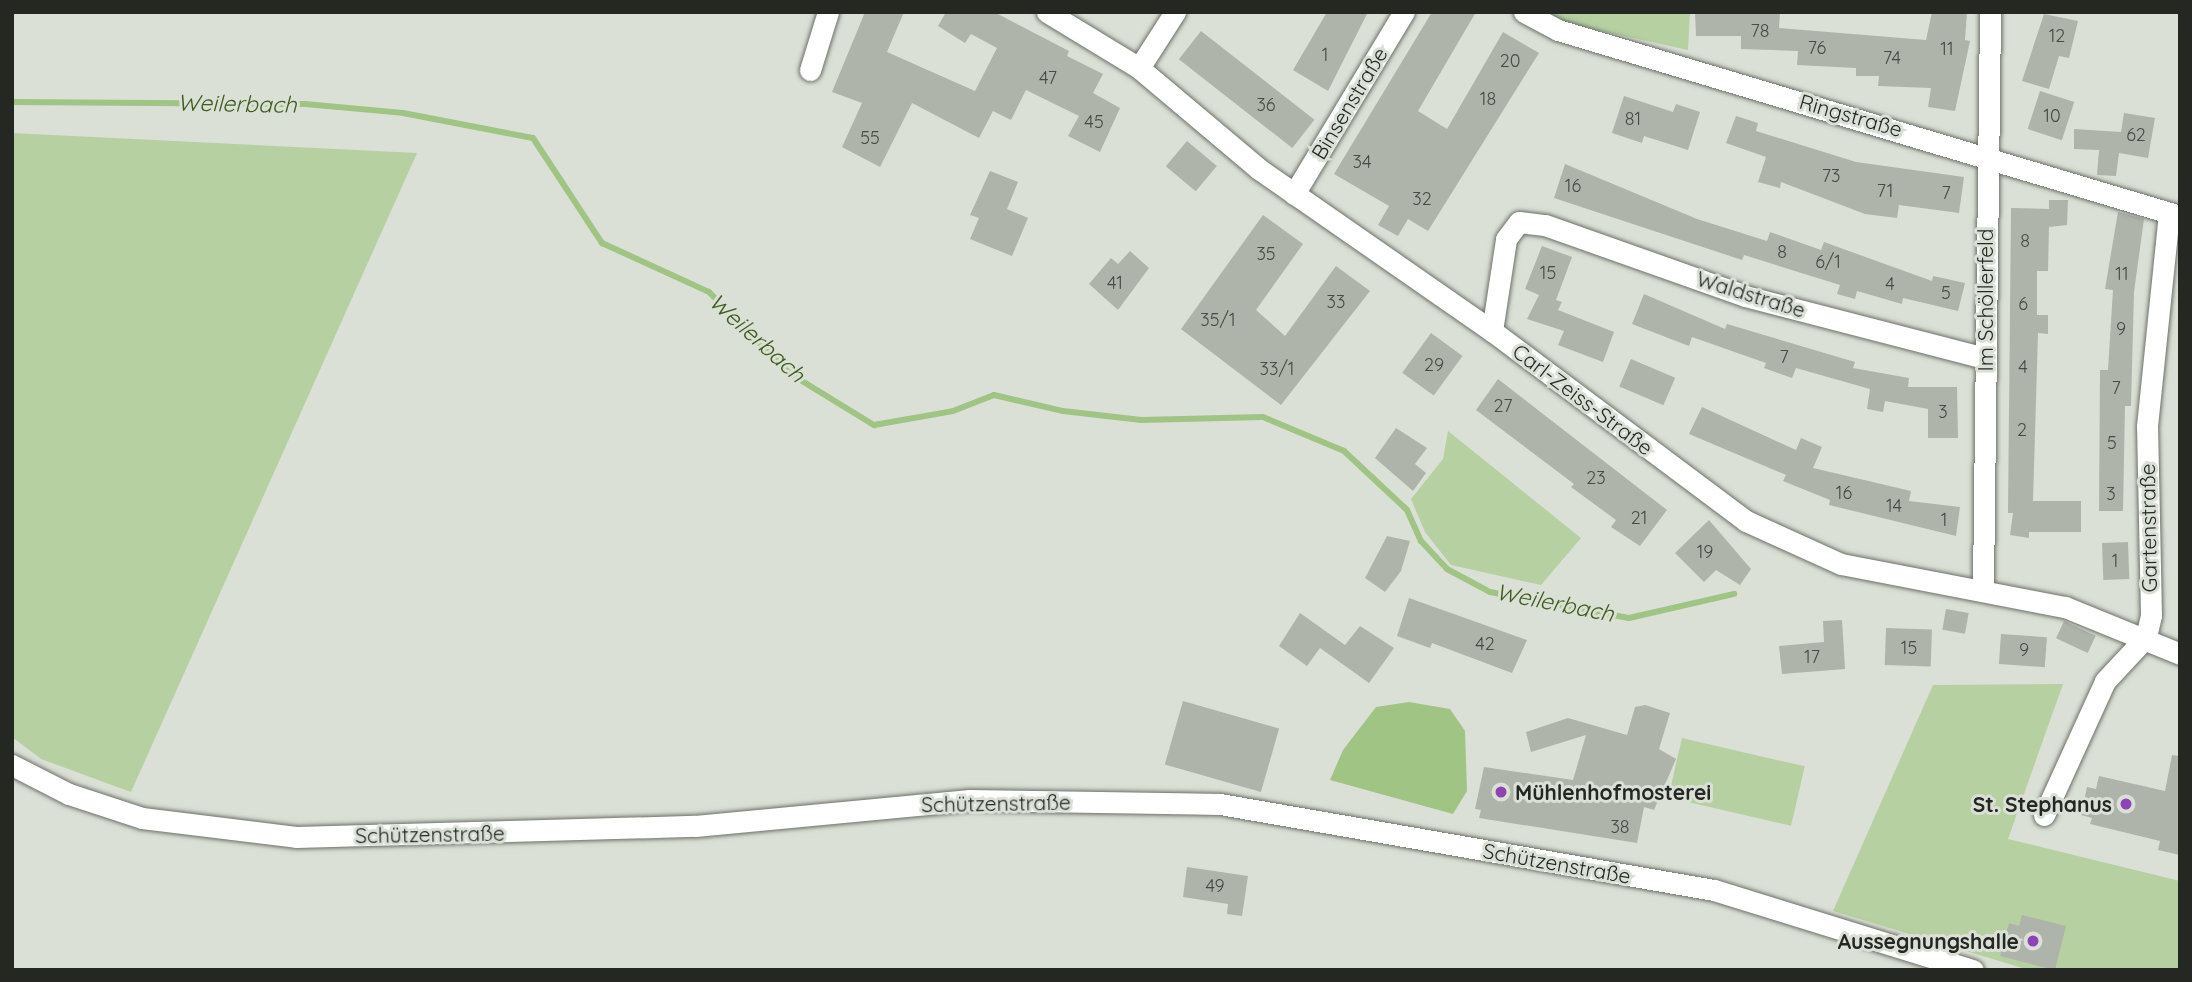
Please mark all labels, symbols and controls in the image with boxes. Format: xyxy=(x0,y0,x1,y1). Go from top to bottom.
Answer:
house number: 78 xyxy=(1751,20,1769,42)
house number: 12 xyxy=(2049,25,2065,47)
house number: 76 xyxy=(1808,37,1826,59)
house number: 11 xyxy=(1940,38,1954,60)
street label: Binsenstraße xyxy=(1306,42,1392,164)
house number: 1 xyxy=(1322,44,1328,66)
house number: 74 xyxy=(1883,47,1901,69)
house number: 20 xyxy=(1500,50,1520,72)
house number: 47 xyxy=(1039,67,1057,89)
house number: 18 xyxy=(1480,88,1496,110)
street label: Ringstraße xyxy=(1797,88,1905,142)
water label: Weilerbach xyxy=(177,89,297,119)
house number: 36 xyxy=(1256,94,1276,116)
house number: 10 xyxy=(2043,105,2061,127)
house number: 81 xyxy=(1625,108,1641,130)
house number: 45 xyxy=(1084,111,1104,133)
house number: 62 xyxy=(2126,124,2146,146)
house number: 55 xyxy=(860,127,880,149)
house number: 34 xyxy=(1353,151,1371,173)
house number: 73 xyxy=(1822,165,1840,187)
house number: 16 xyxy=(1565,175,1581,197)
house number: 71 xyxy=(1877,180,1893,202)
house number: 7 xyxy=(1941,182,1951,204)
house number: 32 xyxy=(1412,188,1432,210)
street label: Im Schöllerfeld xyxy=(1972,229,1998,371)
house number: 8 xyxy=(2020,230,2030,252)
house number: 8 xyxy=(1777,241,1787,263)
house number: 35 xyxy=(1256,243,1276,265)
house number: 6/1 xyxy=(1815,251,1841,273)
house number: 15 xyxy=(1540,262,1556,284)
house number: 11 xyxy=(2115,263,2129,285)
street label: Waldstraße xyxy=(1694,266,1808,322)
house number: 41 xyxy=(1107,272,1123,294)
house number: 4 xyxy=(1885,273,1895,295)
house number: 5 xyxy=(1941,282,1951,304)
water label: Weilerbach xyxy=(703,288,811,388)
house number: 33 xyxy=(1327,291,1345,313)
house number: 6 xyxy=(2018,293,2028,315)
house number: 35/1 xyxy=(1200,309,1236,331)
house number: 9 xyxy=(2116,318,2126,340)
street label: Carl-Zeiss-Straße xyxy=(1508,338,1658,460)
house number: 7 xyxy=(1779,346,1789,368)
house number: 29 xyxy=(1424,354,1444,376)
house number: 4 xyxy=(2018,356,2028,378)
house number: 33/1 xyxy=(1260,358,1294,380)
house number: 7 xyxy=(2111,377,2121,399)
house number: 27 xyxy=(1494,395,1512,417)
house number: 3 xyxy=(1938,401,1948,423)
house number: 2 xyxy=(2017,419,2027,441)
house number: 5 xyxy=(2107,432,2117,454)
street label: Gartenstraße xyxy=(2134,463,2162,593)
house number: 23 xyxy=(1586,467,1606,489)
house number: 16 xyxy=(1836,482,1852,504)
house number: 3 xyxy=(2106,483,2116,505)
house number: 14 xyxy=(1886,495,1902,517)
house number: 21 xyxy=(1631,507,1647,529)
house number: 1 xyxy=(1941,509,1947,531)
house number: 19 xyxy=(1697,541,1713,563)
house number: 1 xyxy=(2112,550,2118,572)
water label: Weilerbach xyxy=(1494,578,1616,628)
house number: 42 xyxy=(1475,633,1495,655)
house number: 15 xyxy=(1901,637,1917,659)
house number: 9 xyxy=(2019,639,2029,661)
house number: 17 xyxy=(1804,646,1820,668)
place label: Mühlenhofmosterei xyxy=(1515,779,1711,805)
marker: Mühlenhofmosterei xyxy=(1493,784,1509,800)
street label: Schützenstraße xyxy=(921,789,1071,817)
place label: St. Stephanus xyxy=(1973,791,2112,817)
marker: St. Stephanus xyxy=(2118,796,2134,812)
house number: 38 xyxy=(1610,816,1630,838)
street label: Schützenstraße xyxy=(355,820,505,848)
street label: Schützenstraße xyxy=(1481,838,1633,888)
house number: 49 xyxy=(1205,875,1225,897)
place label: Aussegnungshalle xyxy=(1838,928,2019,954)
marker: Aussegnungshalle xyxy=(2025,933,2041,949)

